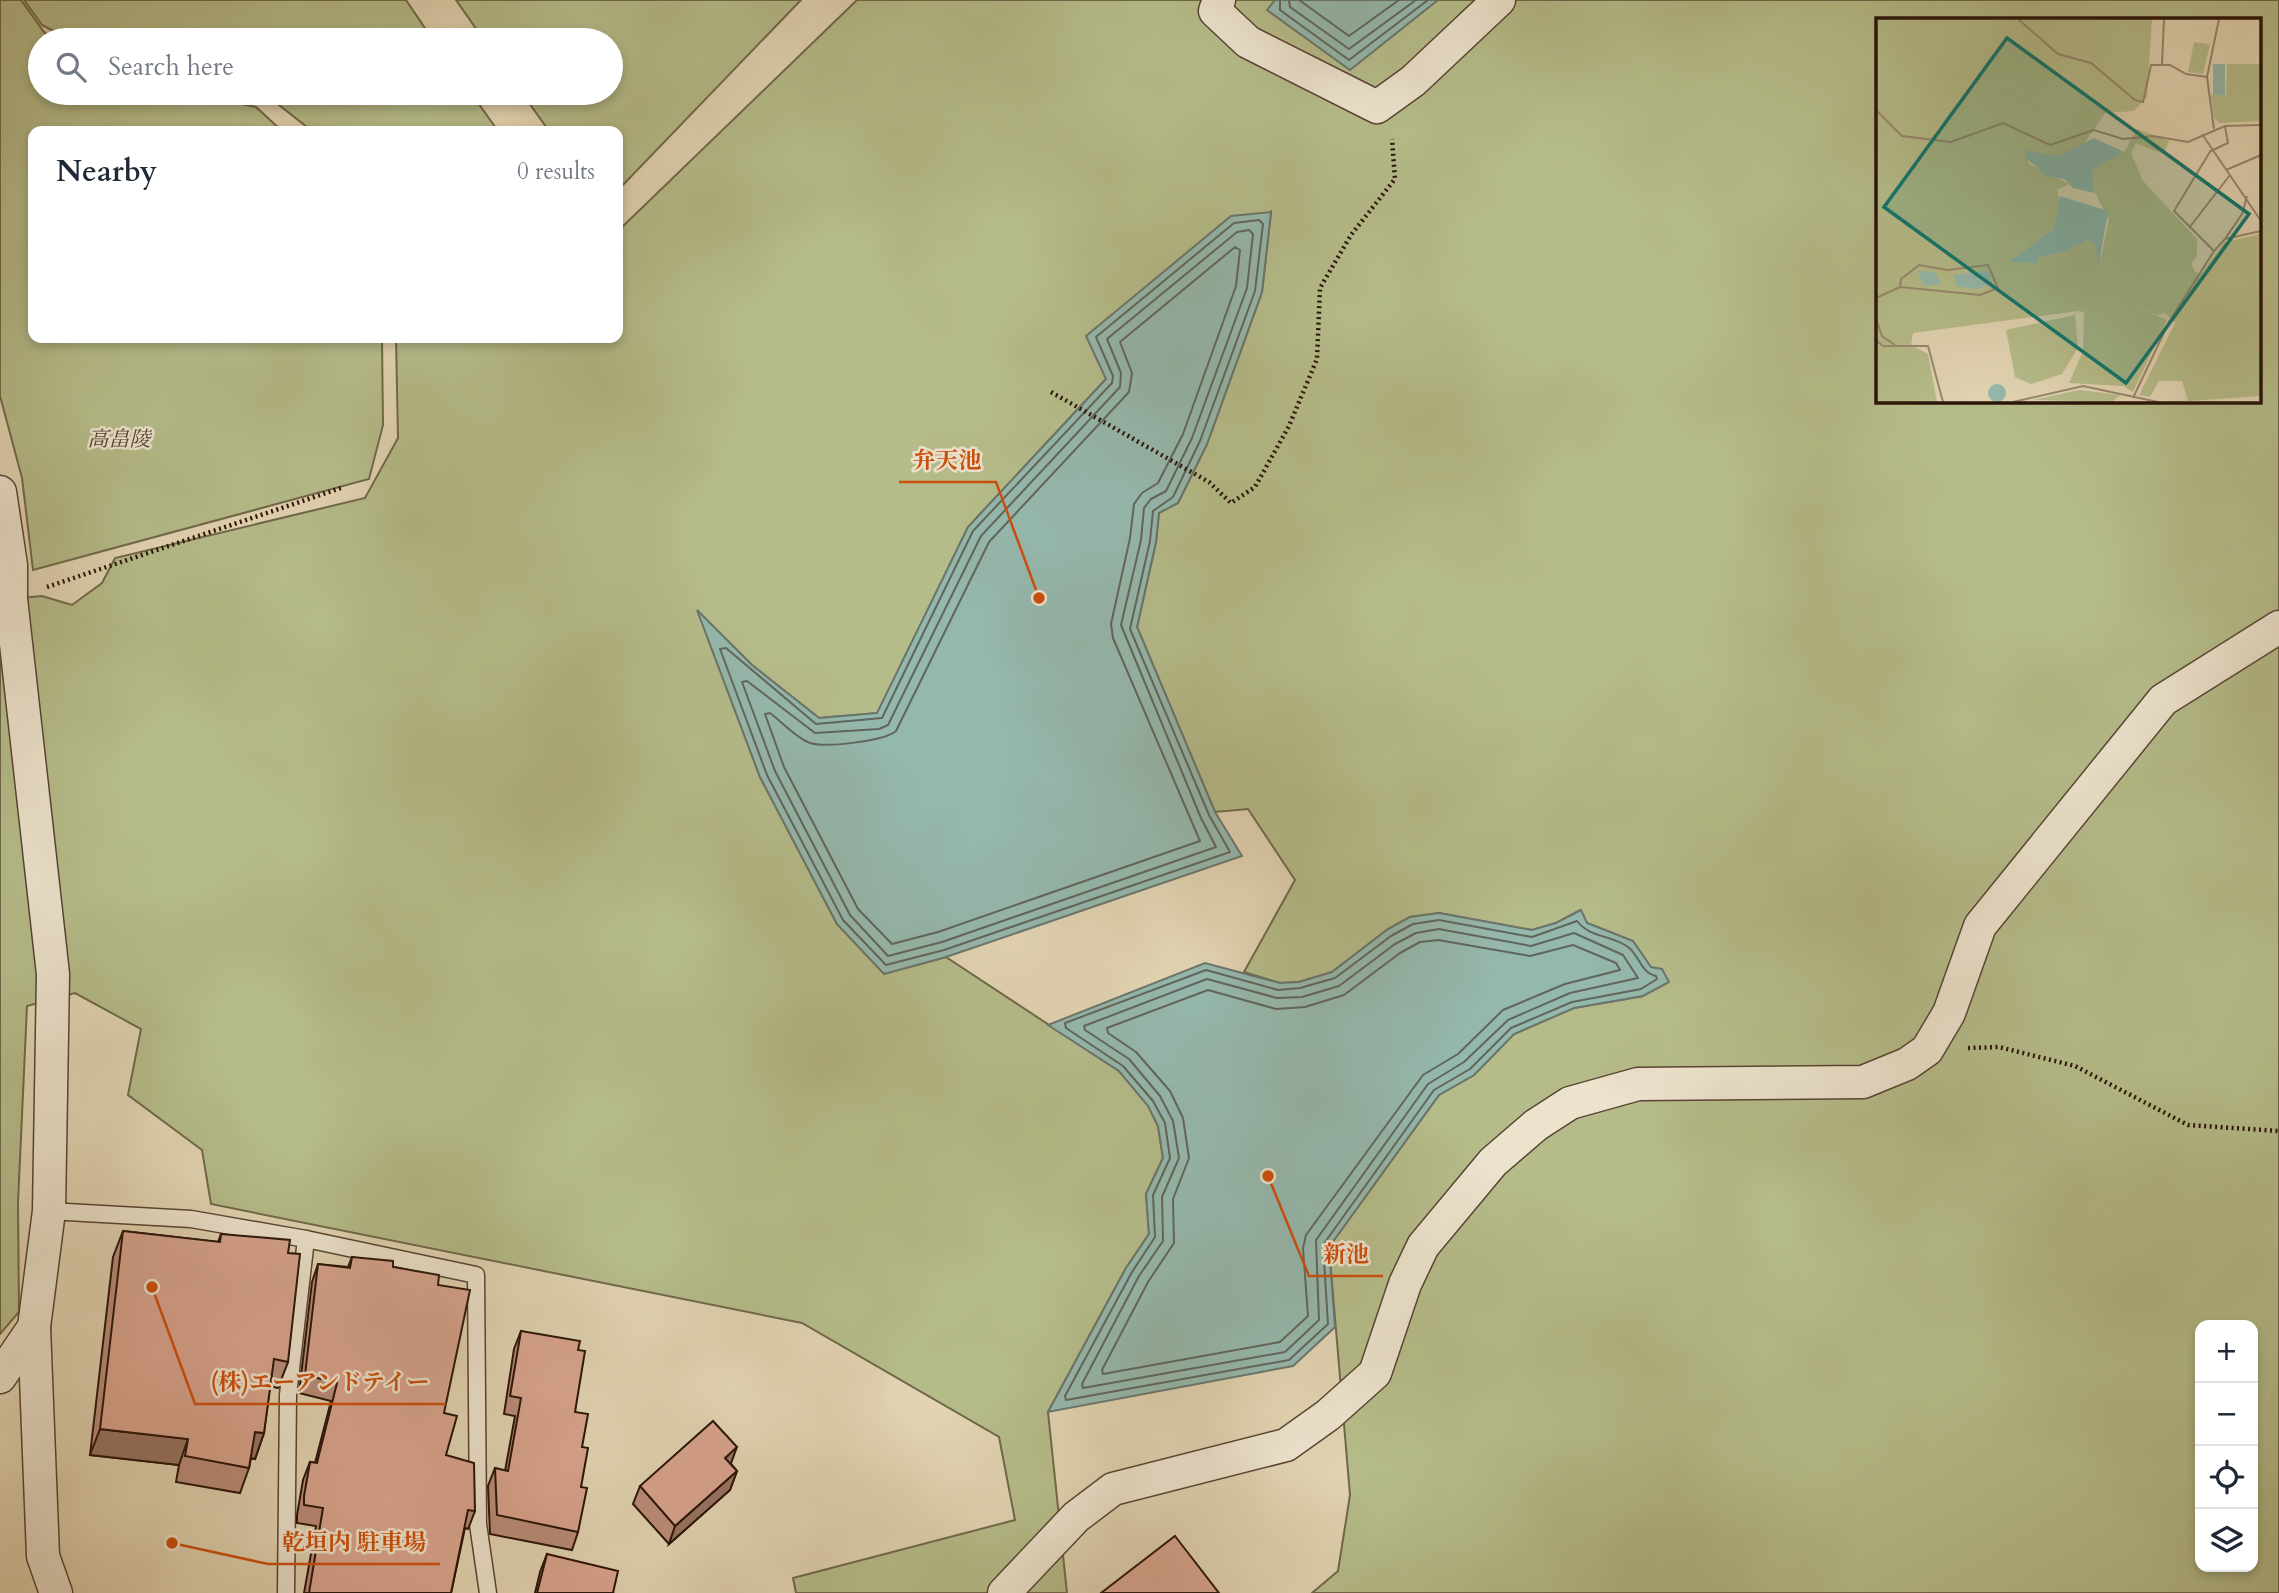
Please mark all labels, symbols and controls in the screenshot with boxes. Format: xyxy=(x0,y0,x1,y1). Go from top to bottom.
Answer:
inset map xyxy=(1876,18,2262,402)
search box xyxy=(28,28,623,105)
icon: search xyxy=(52,48,90,86)
text: Search here xyxy=(108,49,234,84)
text: Nearby xyxy=(56,151,157,192)
text: 0 results xyxy=(517,156,595,187)
park label: 高畠陵 xyxy=(88,425,152,454)
callout: 弁天池 xyxy=(899,438,996,482)
text: 弁天池 xyxy=(913,445,982,476)
callout: 新池 xyxy=(1309,1232,1383,1276)
text: 新池 xyxy=(1323,1239,1369,1270)
map controls xyxy=(2195,1320,2258,1572)
button: + xyxy=(2195,1320,2258,1383)
callout: (株)エーアンドテイー xyxy=(195,1360,446,1404)
text: (株)エーアンドテイー xyxy=(211,1367,429,1398)
button: − xyxy=(2195,1383,2258,1446)
button: locate xyxy=(2195,1446,2258,1509)
button: layers xyxy=(2195,1509,2258,1572)
callout: 乾垣内 駐車場 xyxy=(268,1520,440,1564)
text: 乾垣内 駐車場 xyxy=(282,1527,426,1558)

